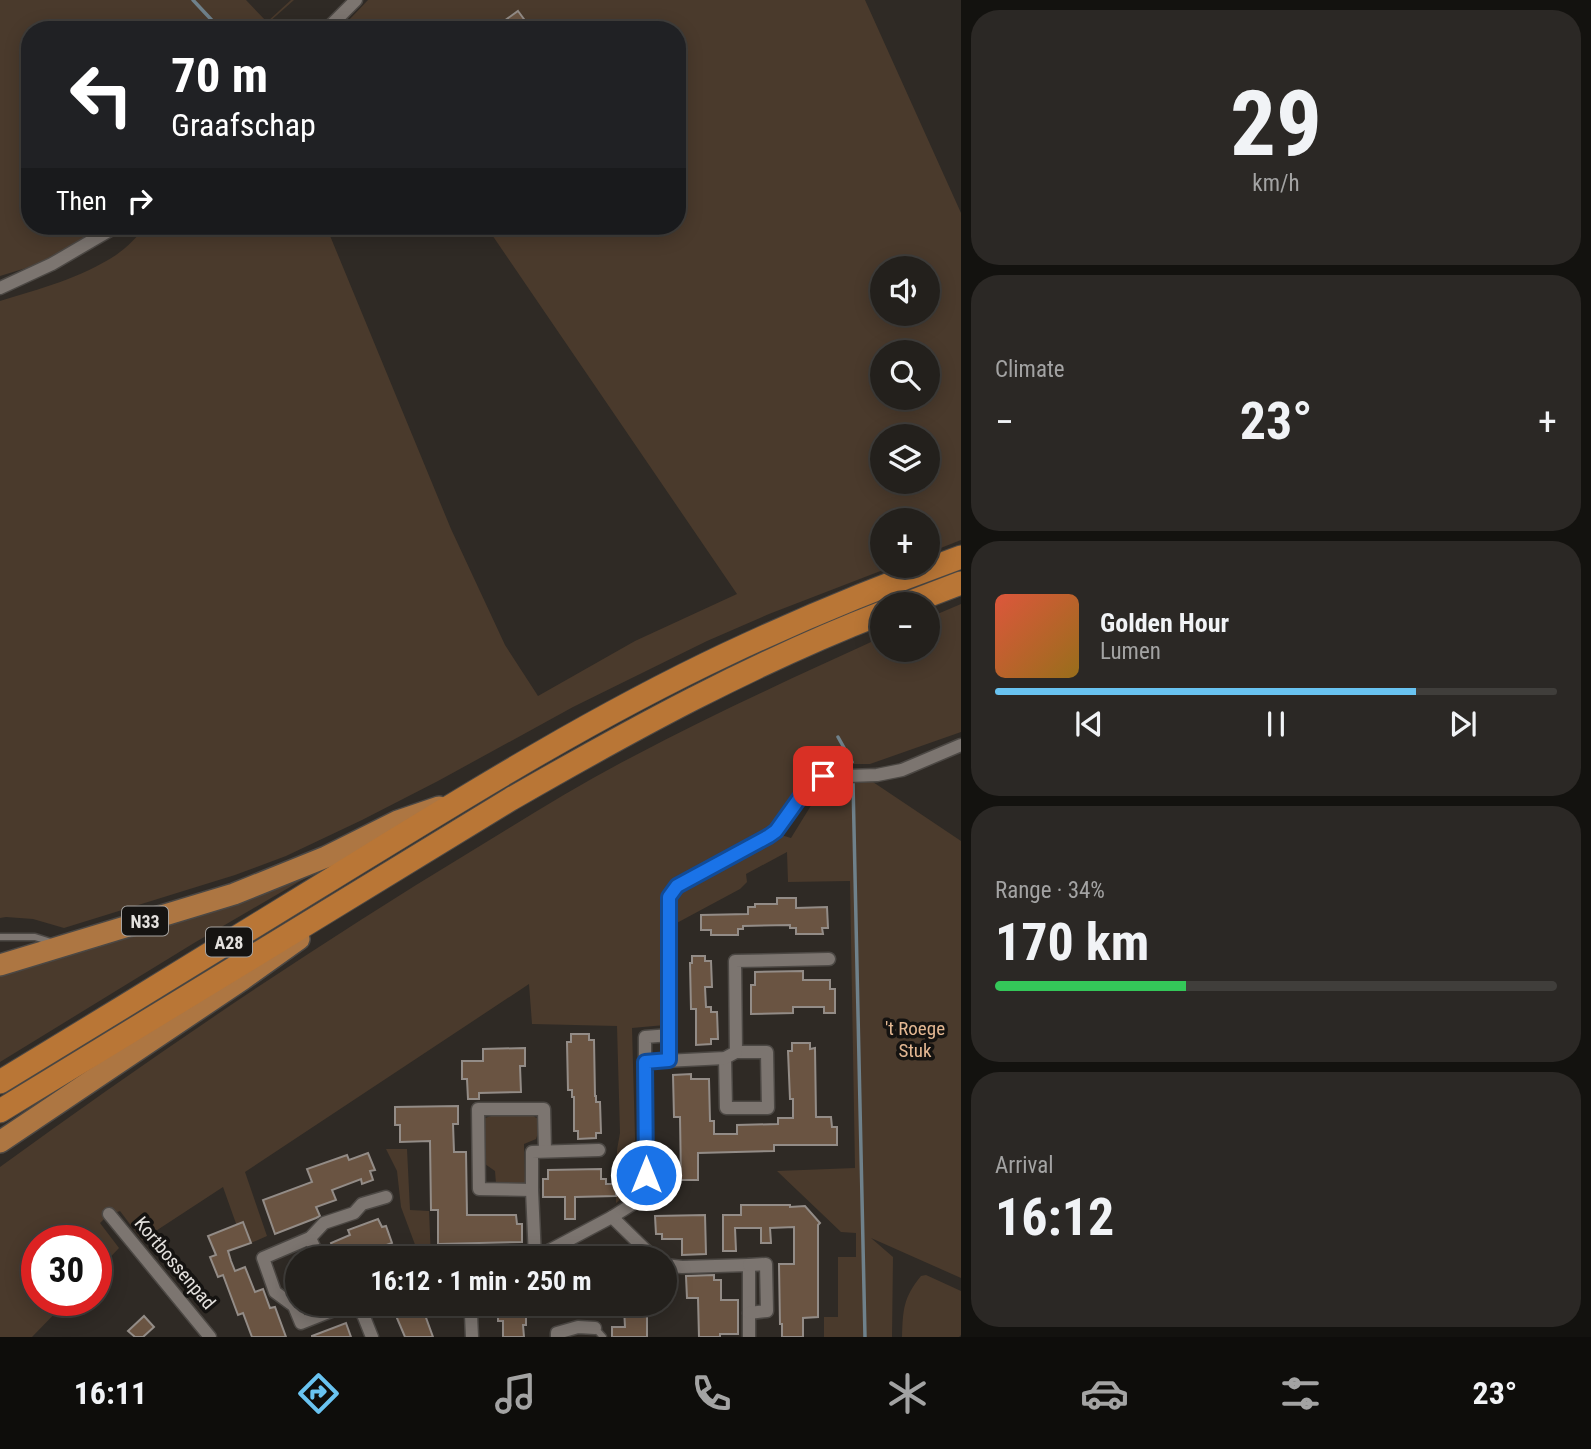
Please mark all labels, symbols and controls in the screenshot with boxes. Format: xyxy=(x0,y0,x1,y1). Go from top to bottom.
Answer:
text: 70 m xyxy=(171,47,268,104)
icon: left xyxy=(56,49,147,140)
text: 29 xyxy=(1230,71,1322,177)
text: Graafschap xyxy=(171,106,316,144)
text: km/h xyxy=(1252,170,1300,197)
icon: right xyxy=(121,182,159,220)
text: Then xyxy=(56,186,107,216)
map controls xyxy=(870,256,940,662)
button: sound xyxy=(870,256,940,326)
button: search xyxy=(870,340,940,410)
text: Climate xyxy=(995,356,1065,383)
text: 23° xyxy=(1240,391,1312,452)
text: − xyxy=(995,400,1014,444)
text: + xyxy=(1538,400,1557,444)
button: layers xyxy=(870,424,940,494)
button: + xyxy=(870,508,940,578)
button: − xyxy=(870,592,940,662)
text: Golden Hour xyxy=(1100,608,1229,638)
text: Lumen xyxy=(1100,638,1161,665)
icon: previous xyxy=(1070,705,1108,743)
icon: pause xyxy=(1257,705,1295,743)
icon: next xyxy=(1444,705,1482,743)
pin xyxy=(793,746,853,806)
icon: arrive xyxy=(804,757,842,795)
text: Range · 34% xyxy=(995,877,1105,904)
road number: N33 xyxy=(122,906,168,936)
text: 170 km xyxy=(995,912,1149,973)
road number: A28 xyxy=(206,928,252,957)
park label: 't Roege Stuk xyxy=(885,1017,945,1062)
position arrow xyxy=(609,1138,683,1212)
text: Arrival xyxy=(995,1152,1054,1179)
text: 16:12 xyxy=(995,1187,1114,1248)
street label: Kortbossenpad xyxy=(130,1212,220,1314)
speed limit sign: 30 xyxy=(21,1225,112,1316)
text: 16:12 · 1 min · 250 m xyxy=(371,1266,591,1296)
icon: directions xyxy=(294,1369,343,1418)
icon: music xyxy=(491,1369,540,1418)
icon: phone xyxy=(687,1369,736,1418)
icon: climate xyxy=(883,1369,932,1418)
icon: car xyxy=(1080,1369,1129,1418)
icon: filters xyxy=(1276,1369,1325,1418)
text: 16:11 xyxy=(74,1374,147,1412)
text: 23° xyxy=(1473,1374,1517,1412)

